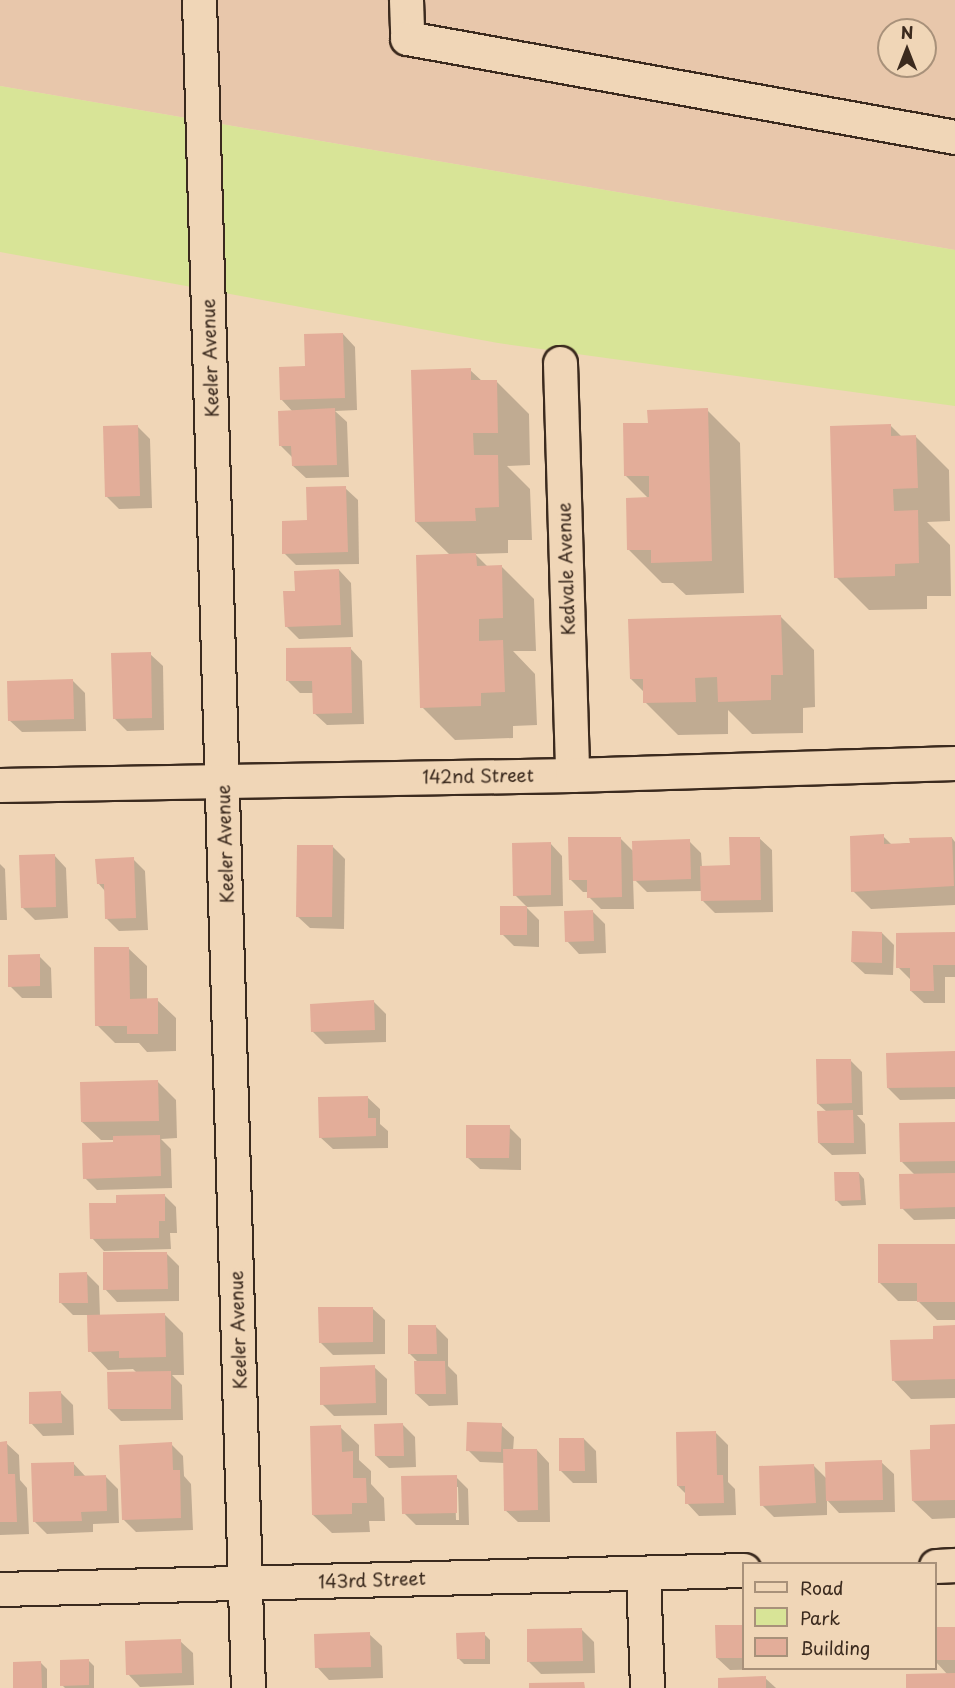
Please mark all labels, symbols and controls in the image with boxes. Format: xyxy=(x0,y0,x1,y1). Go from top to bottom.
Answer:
north arrow xyxy=(877,18,937,78)
text: N xyxy=(901,20,913,44)
street label: Keeler Avenue xyxy=(197,297,223,419)
street label: Kedvale Avenue xyxy=(553,502,579,636)
street label: 142nd Street xyxy=(422,764,534,788)
street label: Keeler Avenue xyxy=(212,783,238,905)
street label: Keeler Avenue xyxy=(225,1269,251,1391)
legend xyxy=(742,1562,937,1670)
street label: 143rd Street xyxy=(317,1567,427,1593)
text: Road xyxy=(800,1574,844,1601)
text: Park xyxy=(800,1604,840,1631)
text: Building xyxy=(800,1634,870,1661)

